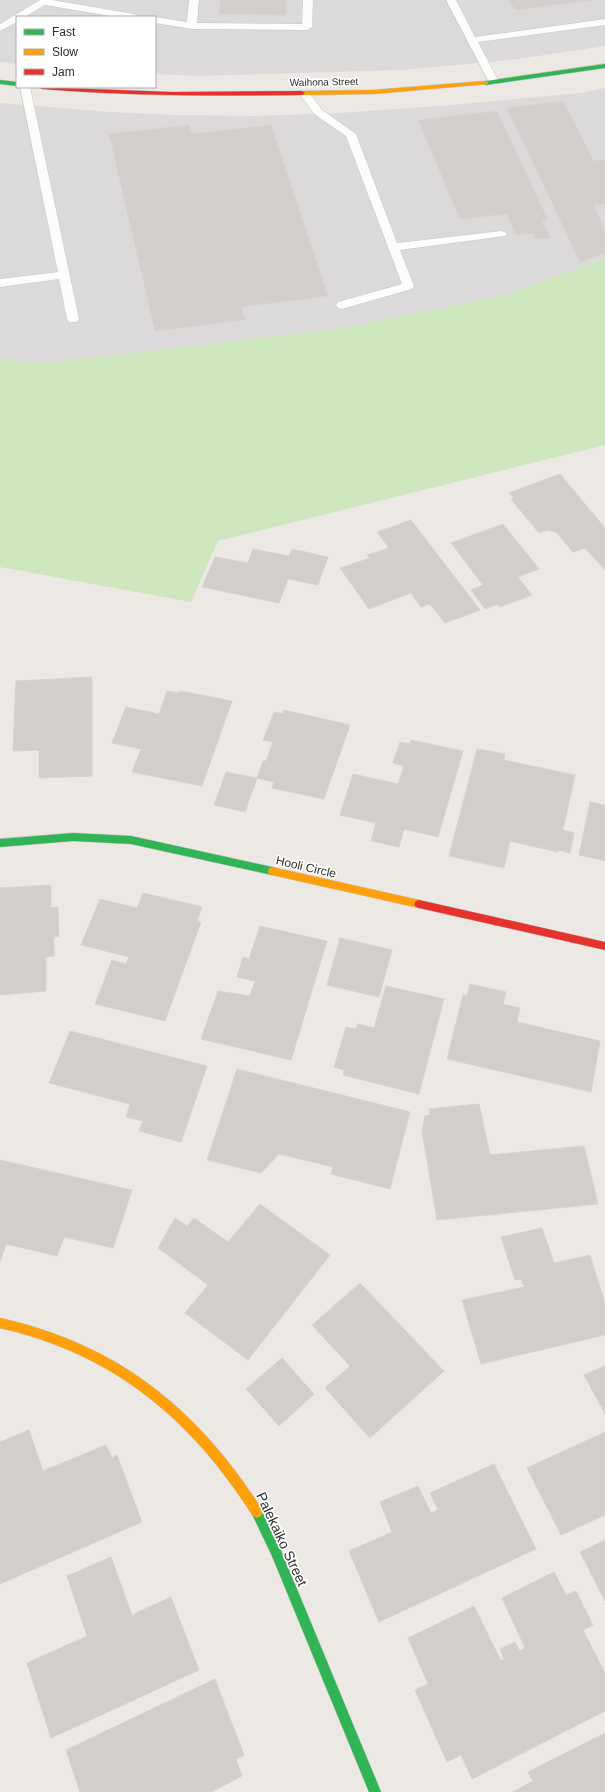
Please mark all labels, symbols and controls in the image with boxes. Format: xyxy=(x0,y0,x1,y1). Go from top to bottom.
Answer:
legend xyxy=(16,16,156,88)
text: Fast xyxy=(52,25,76,39)
text: Slow xyxy=(52,45,78,59)
text: Jam xyxy=(52,65,75,79)
street label: Waihona Street xyxy=(290,76,359,88)
street label: Hooli Circle xyxy=(275,853,338,881)
street label: Palekaiko Street xyxy=(253,1489,311,1589)

